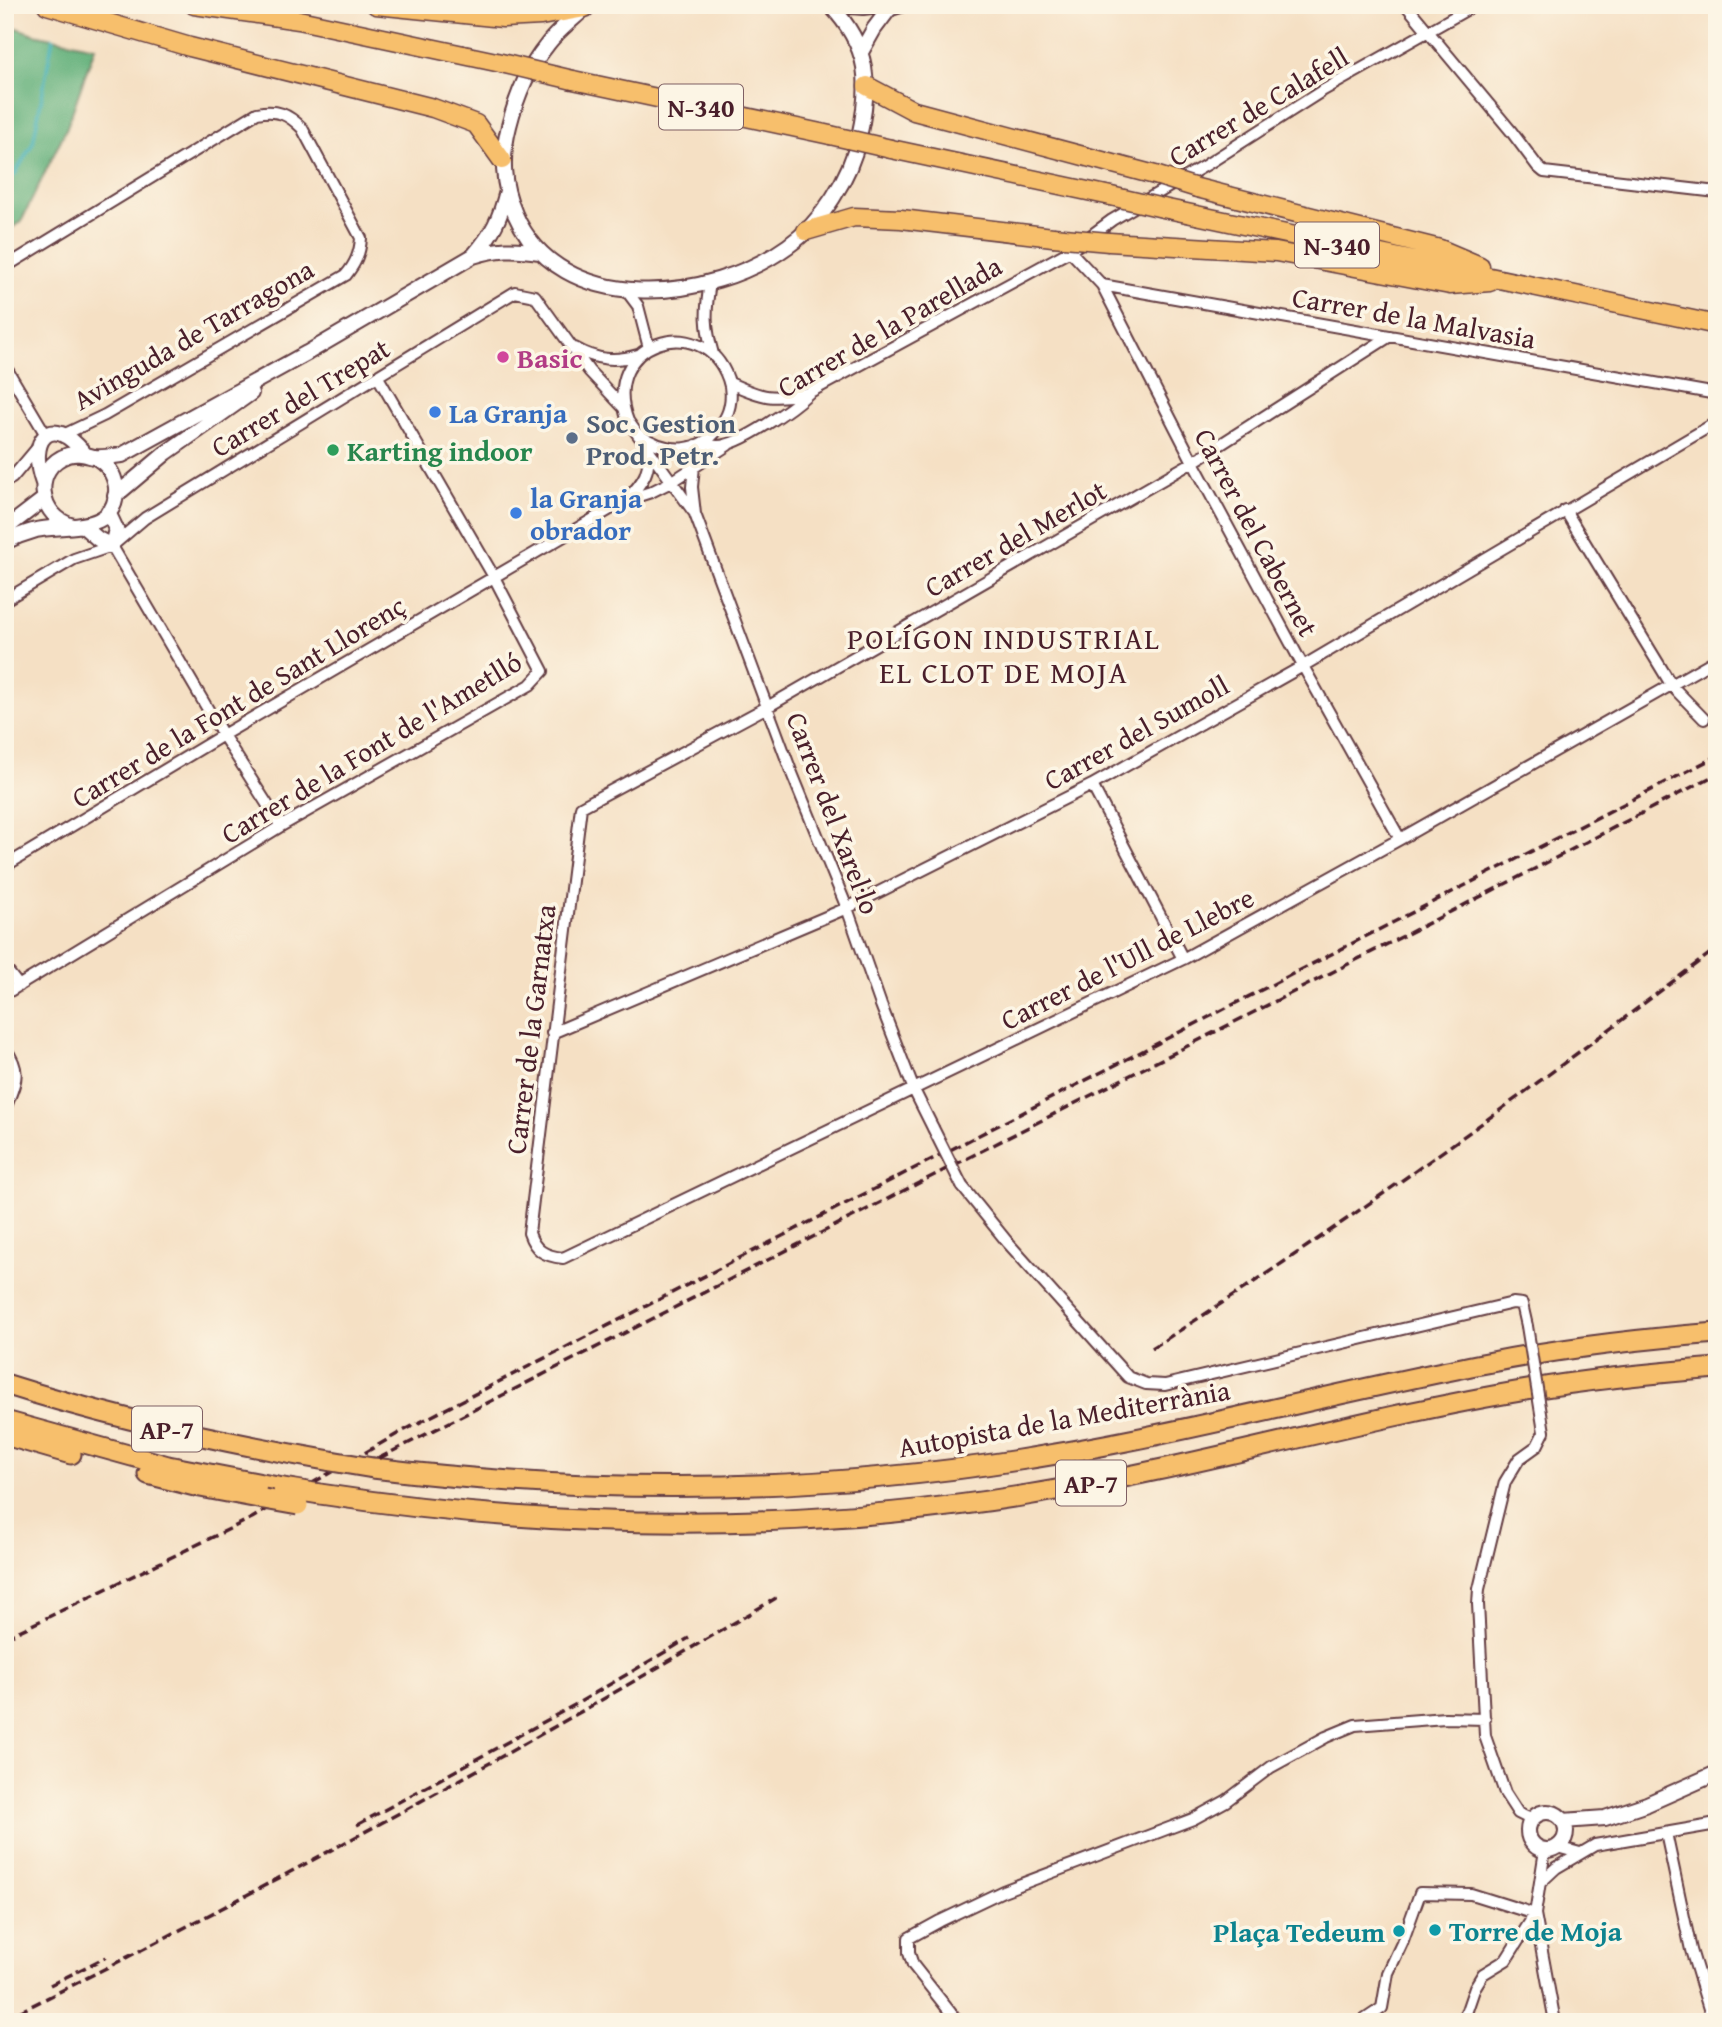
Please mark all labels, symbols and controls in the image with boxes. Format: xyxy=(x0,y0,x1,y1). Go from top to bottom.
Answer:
street label: Carrer de Calafell xyxy=(1160,36,1356,176)
road number: N-340 xyxy=(659,85,743,130)
road number: N-340 xyxy=(1295,222,1379,268)
street label: Carrer de la Parellada xyxy=(769,245,1010,407)
street label: Avinguda de Tarragona xyxy=(65,248,322,420)
street label: Carrer de la Malvasia xyxy=(1289,275,1540,359)
street label: Carrer del Trepat xyxy=(203,327,397,467)
place label: Basic xyxy=(517,337,582,378)
marker: Basic xyxy=(495,349,511,365)
place label: La Granja xyxy=(449,392,568,433)
place label: Soc. Gestion Prod. Petr. xyxy=(586,402,737,475)
marker: La Granja xyxy=(427,404,443,420)
street label: Carrer del Cabernet xyxy=(1185,421,1329,643)
place label: Karting indoor xyxy=(347,430,533,471)
marker: Soc. Gestion Prod. Petr. xyxy=(564,430,580,446)
marker: Karting indoor xyxy=(325,442,341,458)
street label: Carrer del Merlot xyxy=(917,469,1114,607)
place label: la Granja obrador xyxy=(530,477,643,550)
marker: la Granja obrador xyxy=(508,505,524,521)
street label: Carrer de la Font de Sant Llorenç xyxy=(63,585,413,817)
district label: POLÍGON INDUSTRIAL EL CLOT DE MOJA xyxy=(847,616,1161,694)
street label: Carrer de la Font de l'Ametlló xyxy=(213,641,529,853)
street label: Carrer del Sumoll xyxy=(1036,664,1236,800)
street label: Carrer del Xarel·lo xyxy=(777,706,891,920)
street label: Carrer de l'Ull de Llebre xyxy=(993,876,1261,1040)
street label: Carrer de la Garnatxa xyxy=(494,901,566,1156)
street label: Autopista de la Mediterrània xyxy=(895,1368,1234,1467)
road number: AP-7 xyxy=(132,1406,202,1452)
road number: AP-7 xyxy=(1056,1460,1126,1506)
place label: Torre de Moja xyxy=(1449,1910,1623,1951)
place label: Plaça Tedeum xyxy=(1213,1911,1385,1952)
marker: Torre de Moja xyxy=(1427,1922,1443,1938)
marker: Plaça Tedeum xyxy=(1391,1923,1407,1939)

